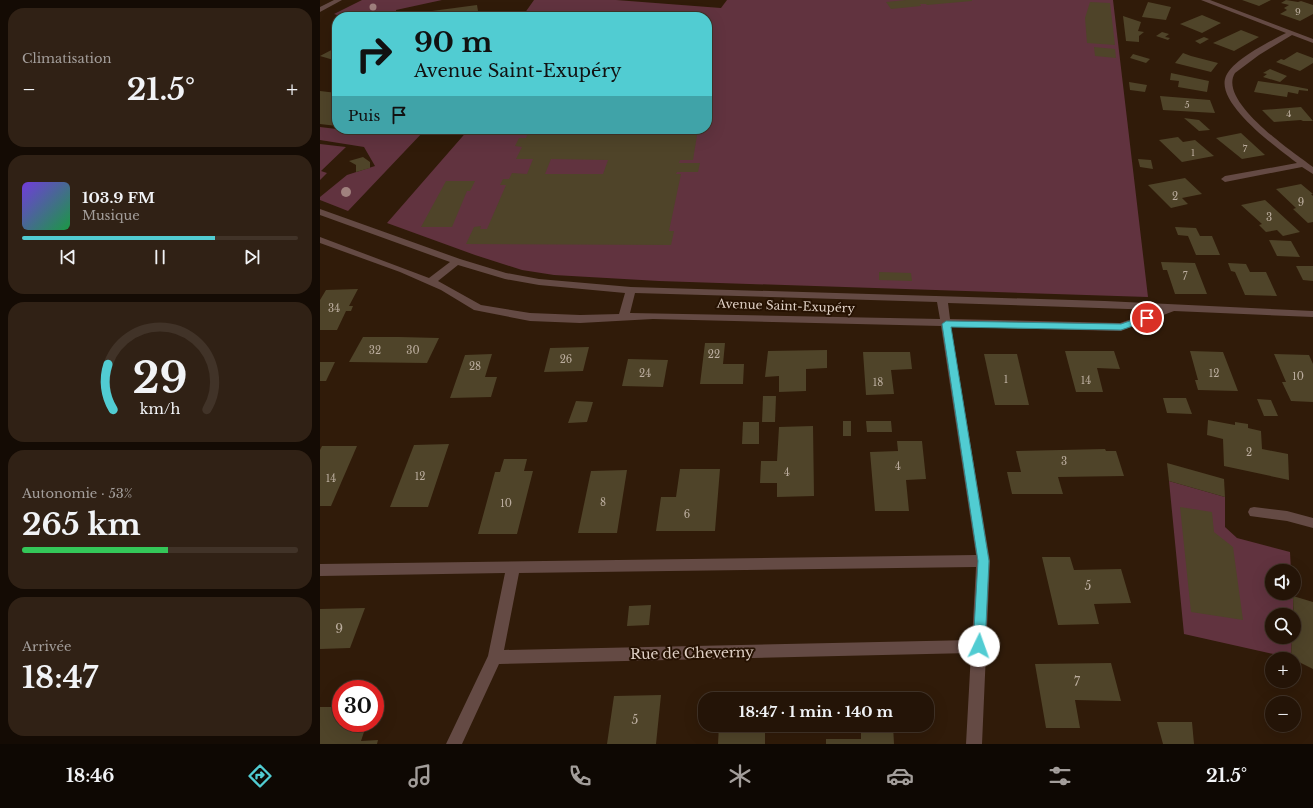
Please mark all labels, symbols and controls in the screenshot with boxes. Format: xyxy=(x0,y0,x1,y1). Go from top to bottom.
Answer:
house number: 9 xyxy=(1295,6,1301,17)
text: 90 m xyxy=(414,25,492,60)
icon: right xyxy=(348,28,400,80)
text: Climatisation xyxy=(22,50,112,67)
text: Avenue Saint-Exupéry xyxy=(414,60,622,82)
text: 21.5° xyxy=(127,71,195,108)
text: − xyxy=(22,76,36,103)
text: + xyxy=(286,76,298,103)
house number: 5 xyxy=(1184,99,1190,110)
icon: arrive xyxy=(388,104,410,126)
text: Puis xyxy=(348,106,380,125)
house number: 4 xyxy=(1286,108,1292,119)
house number: 7 xyxy=(1243,143,1248,154)
house number: 1 xyxy=(1191,147,1195,158)
text: 103.9 FM xyxy=(82,188,155,207)
house number: 2 xyxy=(1172,190,1178,203)
house number: 9 xyxy=(1298,196,1304,209)
text: Musique xyxy=(82,207,140,224)
house number: 3 xyxy=(1266,211,1272,224)
icon: previous xyxy=(57,246,79,268)
icon: pause xyxy=(149,246,171,268)
icon: next xyxy=(241,246,263,268)
house number: 7 xyxy=(1182,270,1188,283)
street label: Avenue Saint-Exupéry xyxy=(716,296,856,315)
pin xyxy=(1130,301,1164,335)
house number: 34 xyxy=(328,302,340,315)
icon: arrive xyxy=(1136,307,1158,329)
house number: 32 xyxy=(369,344,381,357)
house number: 30 xyxy=(406,344,420,357)
house number: 22 xyxy=(708,348,720,361)
text: 29 xyxy=(132,353,188,404)
house number: 26 xyxy=(560,353,572,366)
house number: 28 xyxy=(469,360,481,373)
house number: 24 xyxy=(639,367,651,380)
house number: 12 xyxy=(1209,367,1219,380)
house number: 10 xyxy=(1292,370,1304,383)
house number: 1 xyxy=(1004,373,1008,386)
house number: 14 xyxy=(1081,374,1091,387)
house number: 18 xyxy=(873,376,883,389)
text: km/h xyxy=(140,400,180,418)
house number: 2 xyxy=(1246,446,1252,459)
house number: 3 xyxy=(1061,455,1067,468)
house number: 4 xyxy=(895,460,901,473)
house number: 4 xyxy=(784,466,790,479)
house number: 12 xyxy=(415,470,425,483)
house number: 14 xyxy=(326,472,336,485)
text: Autonomie · 53% xyxy=(22,485,133,502)
house number: 8 xyxy=(600,496,606,509)
house number: 10 xyxy=(500,497,512,510)
text: 265 km xyxy=(22,506,141,543)
house number: 6 xyxy=(684,508,690,521)
map controls xyxy=(1265,564,1301,732)
button: sound xyxy=(1265,564,1301,600)
house number: 5 xyxy=(1085,578,1092,593)
button: search xyxy=(1265,608,1301,644)
house number: 9 xyxy=(335,621,343,636)
position arrow xyxy=(958,625,1000,667)
text: Arrivée xyxy=(22,638,71,655)
street label: Rue de Cheverny xyxy=(630,643,754,663)
button: + xyxy=(1265,652,1301,688)
text: 18:47 xyxy=(22,659,98,696)
house number: 7 xyxy=(1074,674,1081,689)
speed limit sign: 30 xyxy=(332,680,384,732)
button: − xyxy=(1265,696,1301,732)
text: 18:47 · 1 min · 140 m xyxy=(739,702,893,721)
house number: 5 xyxy=(632,712,639,727)
icon: directions xyxy=(246,762,274,790)
icon: music xyxy=(406,762,434,790)
icon: phone xyxy=(566,762,594,790)
icon: climate xyxy=(726,762,754,790)
icon: car xyxy=(886,762,914,790)
icon: filters xyxy=(1046,762,1074,790)
text: 18:46 xyxy=(66,765,114,787)
text: 21.5° xyxy=(1206,765,1247,787)

